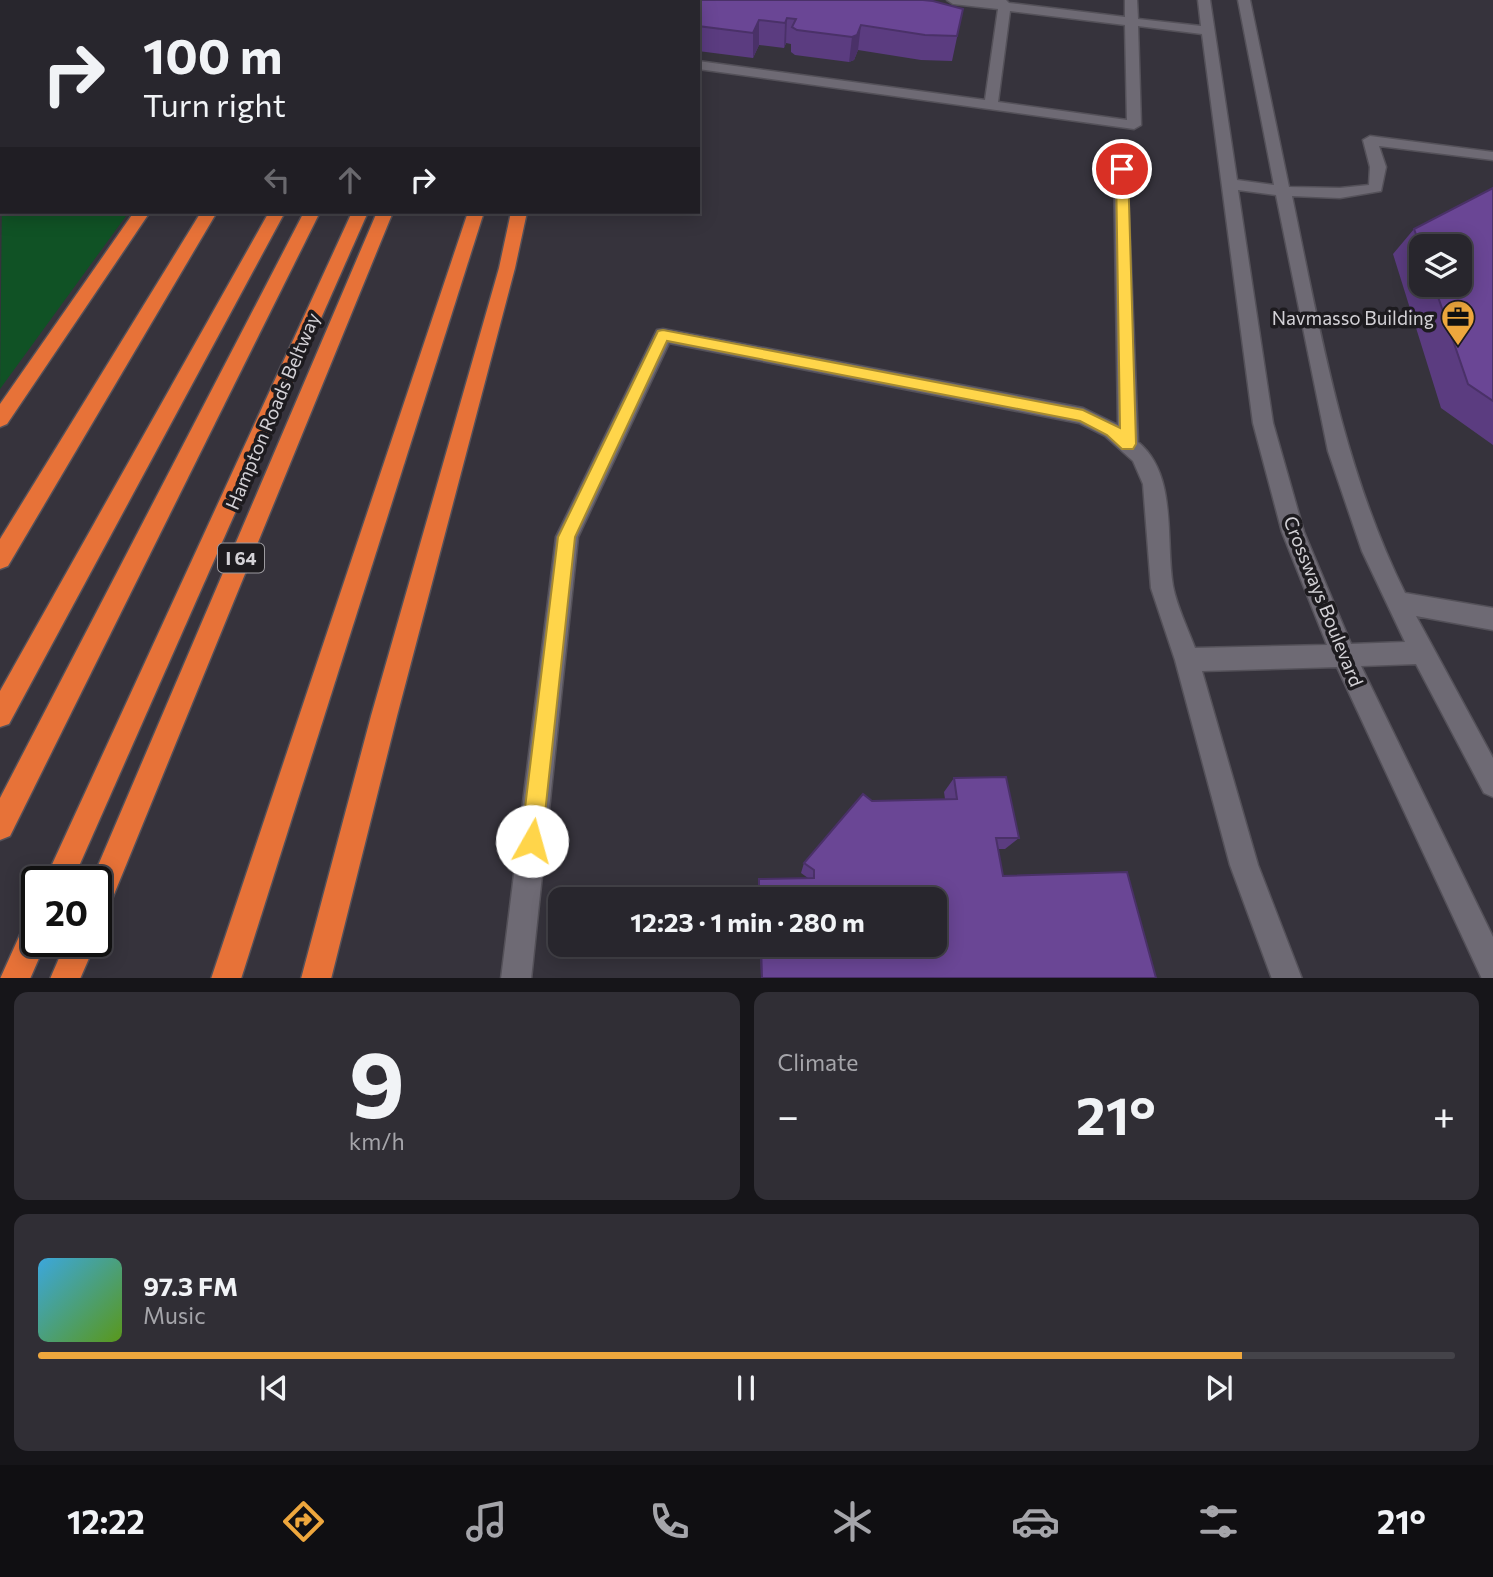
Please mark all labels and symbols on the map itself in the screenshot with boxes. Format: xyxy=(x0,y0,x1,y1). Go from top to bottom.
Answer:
pin xyxy=(1092,139,1152,199)
office icon: Navmasso Building xyxy=(1439,298,1477,347)
place label: Navmasso Building xyxy=(1272,306,1434,329)
street label: Hampton Roads Beltway xyxy=(220,309,324,513)
street label: Crossways Boulevard xyxy=(1279,512,1369,690)
road number: I 64 xyxy=(218,544,264,572)
position arrow xyxy=(495,804,569,878)
speed limit sign: 20 xyxy=(21,866,112,957)

